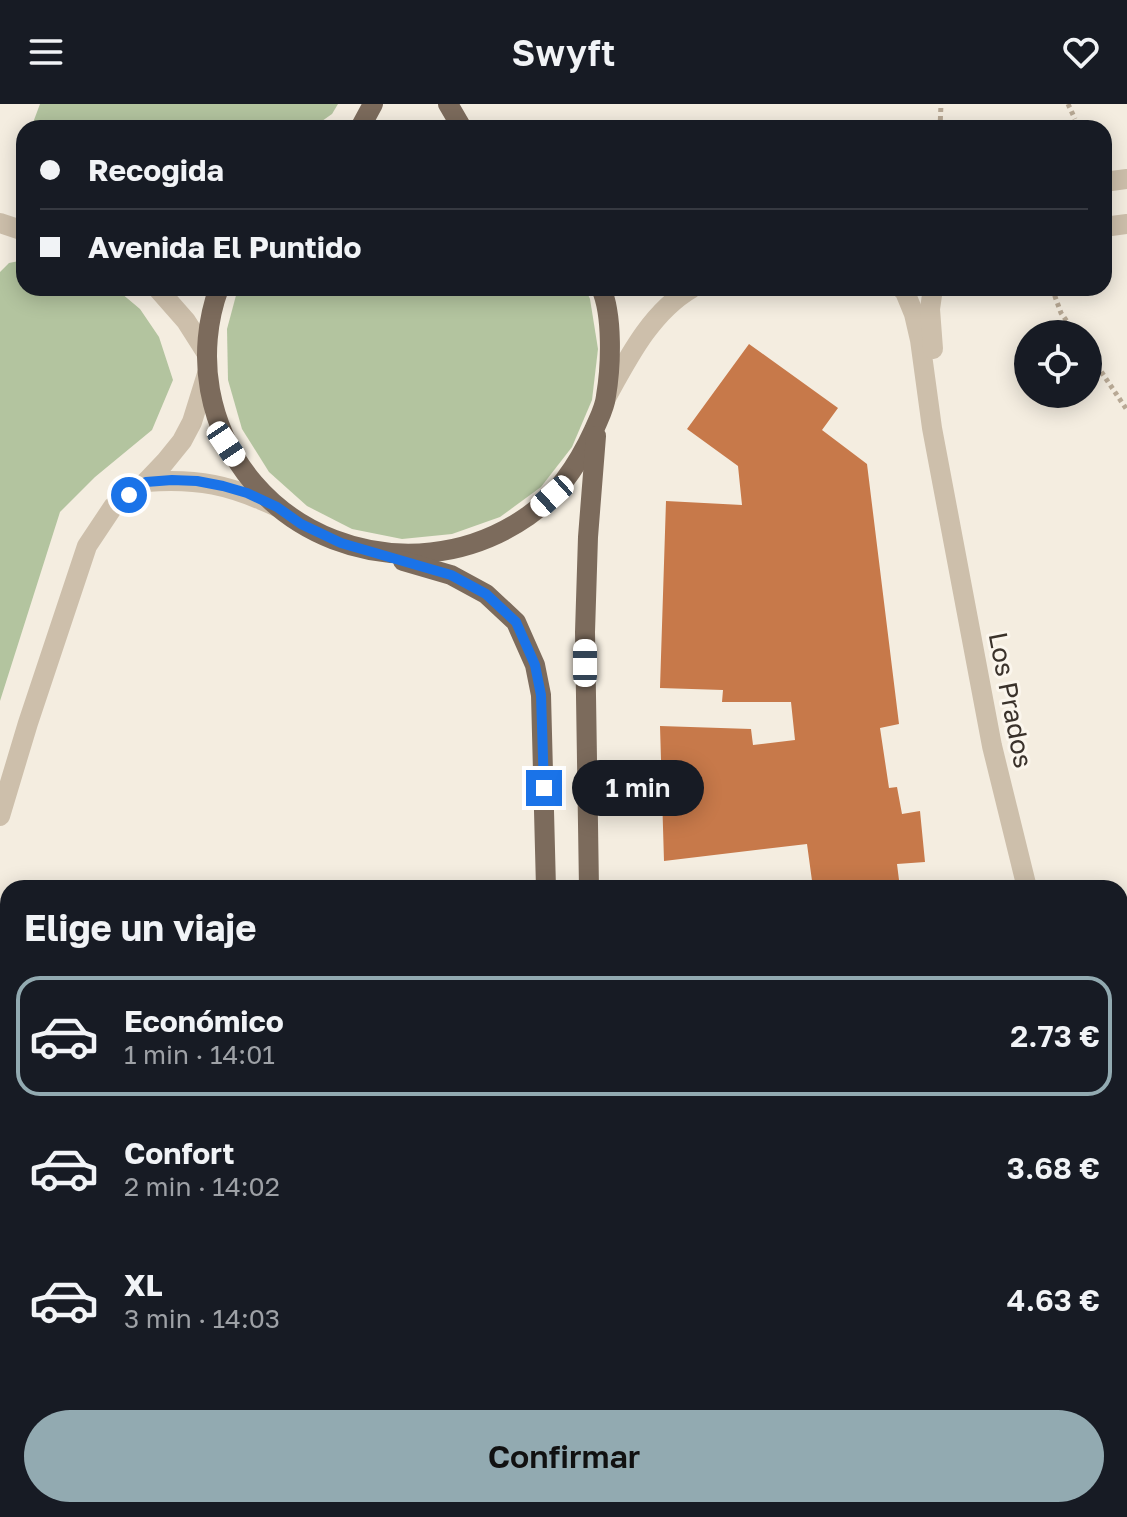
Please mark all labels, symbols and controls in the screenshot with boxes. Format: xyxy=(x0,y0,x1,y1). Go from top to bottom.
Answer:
icon: menu xyxy=(24,30,68,74)
icon: heart xyxy=(1059,30,1103,74)
text: Swyft xyxy=(512,31,615,74)
text: Recogida xyxy=(88,152,224,188)
text: Avenida El Puntido xyxy=(88,229,362,265)
map controls xyxy=(1014,320,1102,408)
button: locate xyxy=(1014,320,1102,408)
car xyxy=(203,417,249,471)
car xyxy=(526,471,578,521)
route start xyxy=(111,477,147,513)
street label: Los Prados xyxy=(983,630,1039,770)
car xyxy=(573,639,597,687)
callout: 1 min xyxy=(572,760,704,816)
route end xyxy=(526,770,562,806)
text: 1 min xyxy=(605,772,671,803)
text: Elige un viaje xyxy=(24,906,256,949)
icon: car xyxy=(28,1000,100,1072)
text: Económico xyxy=(124,1003,284,1039)
text: 2.73 € xyxy=(1010,1018,1100,1054)
text: 1 min · 14:01 xyxy=(124,1039,275,1070)
icon: car xyxy=(28,1132,100,1204)
text: Confort xyxy=(124,1135,235,1171)
text: 3.68 € xyxy=(1007,1150,1100,1186)
text: 2 min · 14:02 xyxy=(124,1171,280,1202)
icon: car xyxy=(28,1264,100,1336)
text: XL xyxy=(124,1267,163,1303)
text: 4.63 € xyxy=(1007,1282,1100,1318)
text: 3 min · 14:03 xyxy=(124,1303,280,1334)
button: Confirmar xyxy=(24,1410,1104,1502)

